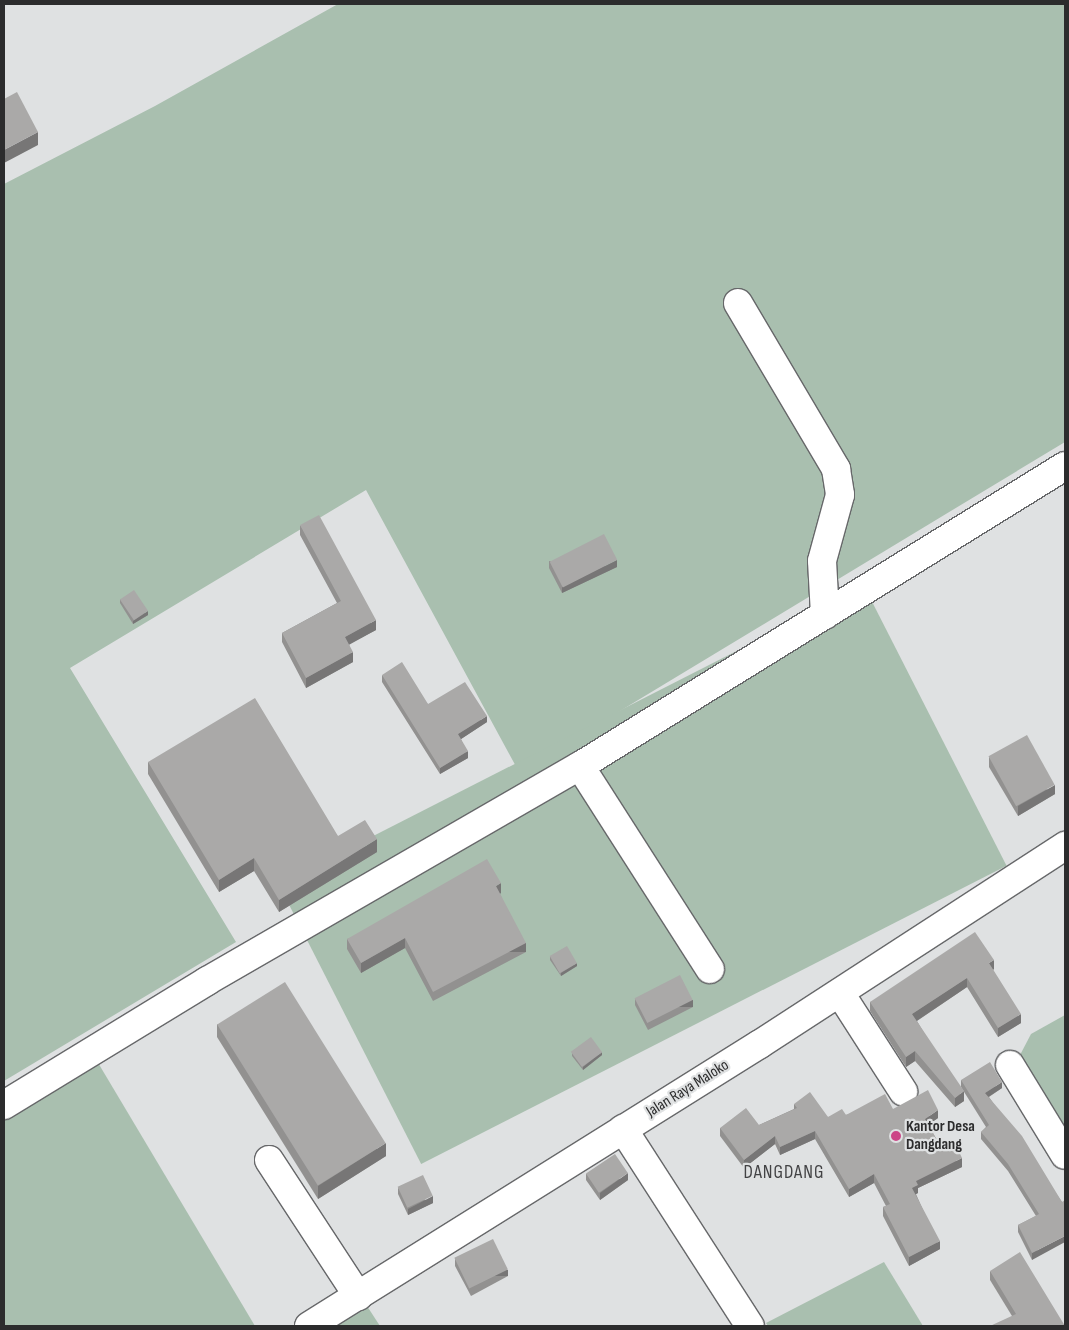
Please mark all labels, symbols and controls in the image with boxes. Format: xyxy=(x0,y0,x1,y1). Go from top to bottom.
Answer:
street label: Jalan Raya Maloko xyxy=(643,1056,733,1122)
place label: Kantor Desa Dangdang xyxy=(906,1117,975,1155)
marker: Kantor Desa Dangdang xyxy=(890,1130,902,1142)
district label: DANGDANG xyxy=(743,1162,825,1184)

